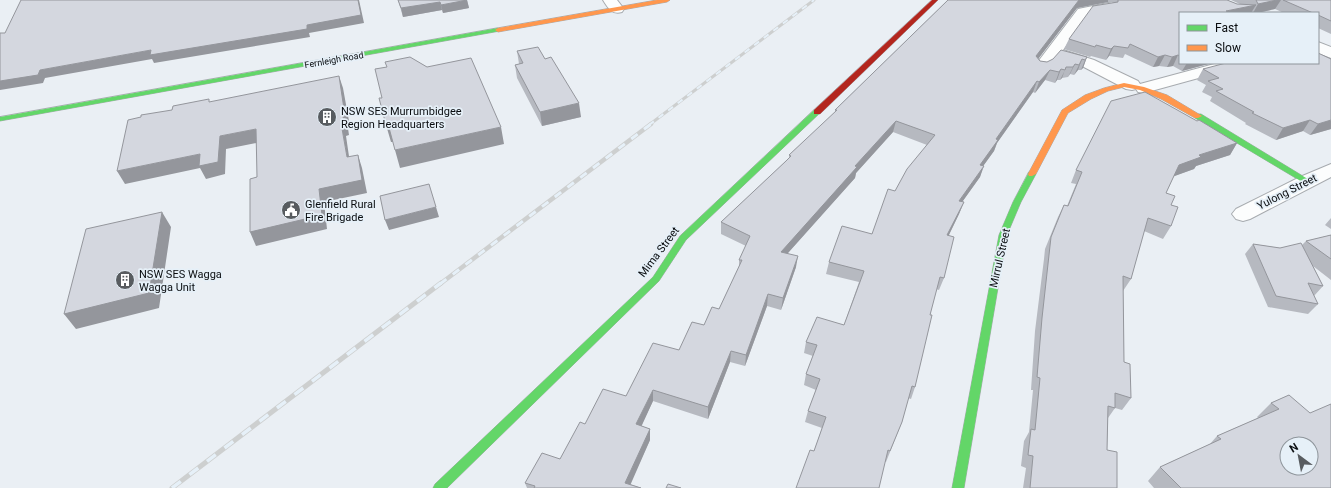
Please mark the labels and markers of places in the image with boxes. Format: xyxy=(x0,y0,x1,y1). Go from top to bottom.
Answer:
place label: NSW SES Murrumbidgee Region Headquarters xyxy=(341,105,462,131)
building icon: NSW SES Murrumbidgee Region Headquarters xyxy=(316,106,338,128)
place label: Glenfield Rural Fire Brigade xyxy=(305,198,376,224)
public building icon: Glenfield Rural Fire Brigade xyxy=(280,199,302,221)
place label: NSW SES Wagga Wagga Unit xyxy=(139,268,222,294)
building icon: NSW SES Wagga Wagga Unit xyxy=(114,269,136,291)

